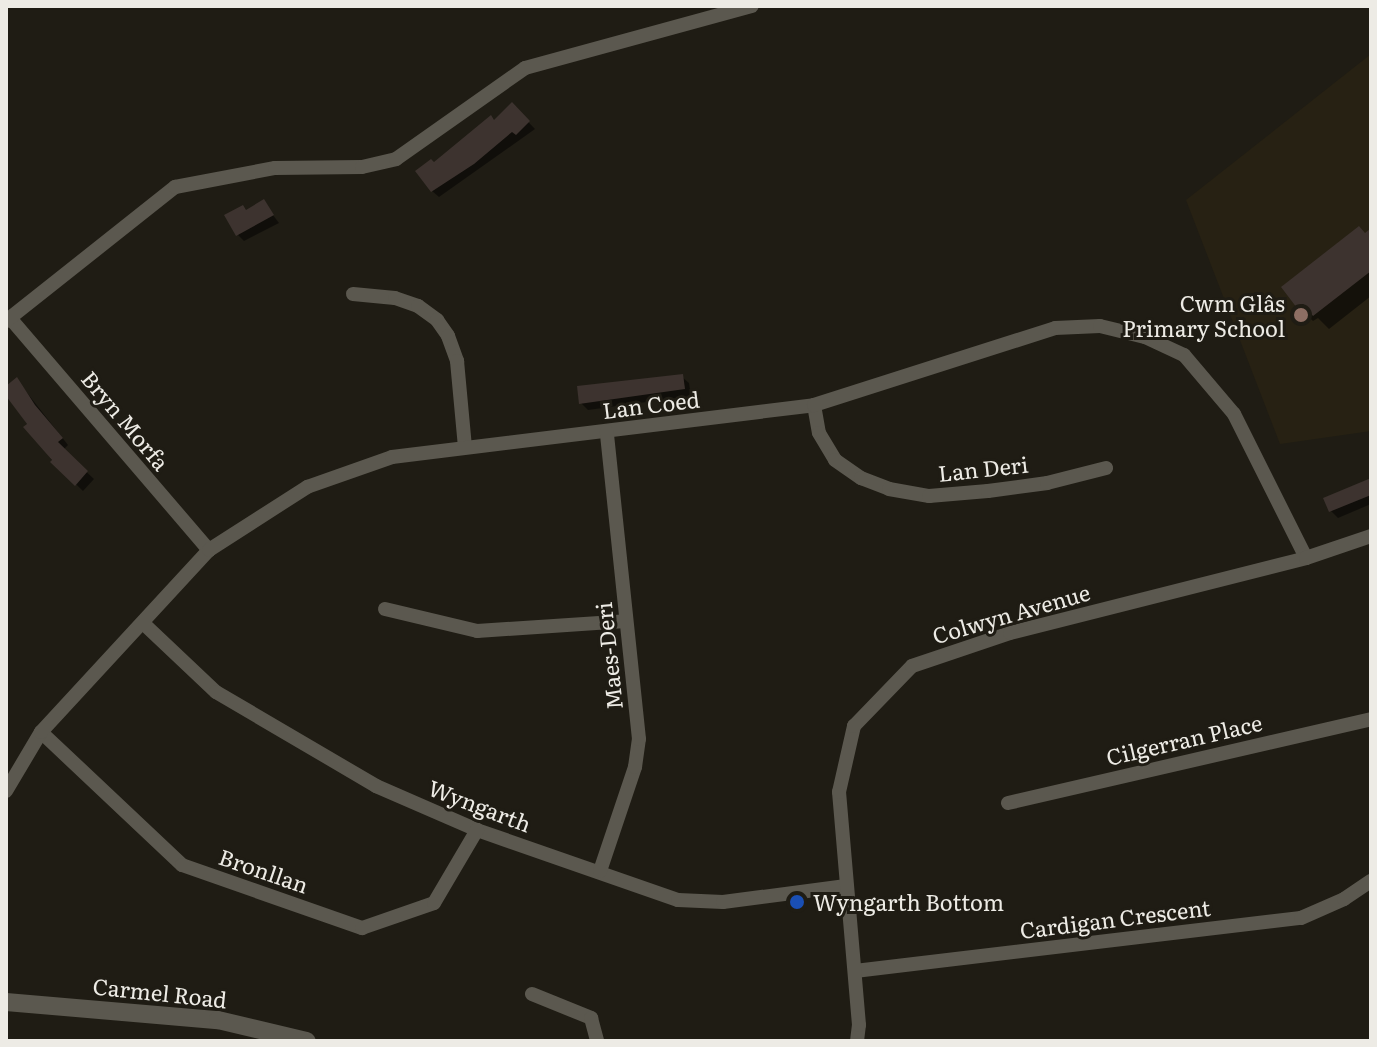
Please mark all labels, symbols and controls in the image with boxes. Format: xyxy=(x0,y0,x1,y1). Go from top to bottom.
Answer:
place label: Cwm Glâs Primary School xyxy=(1122,289,1285,340)
marker: Cwm Glâs Primary School xyxy=(1292,306,1310,324)
street label: Bryn Morfa xyxy=(77,365,175,475)
street label: Lan Coed xyxy=(601,385,701,423)
street label: Lan Deri xyxy=(937,450,1029,486)
street label: Colwyn Avenue xyxy=(929,578,1093,648)
street label: Maes-Deri xyxy=(589,601,627,711)
street label: Cilgerran Place xyxy=(1103,708,1265,770)
street label: Wyngarth xyxy=(425,773,535,837)
street label: Bronllan xyxy=(216,842,312,898)
place label: Wyngarth Bottom xyxy=(813,889,1004,915)
marker: Wyngarth Bottom xyxy=(788,893,806,911)
street label: Cardigan Crescent xyxy=(1018,893,1212,943)
street label: Carmel Road xyxy=(92,972,228,1012)

